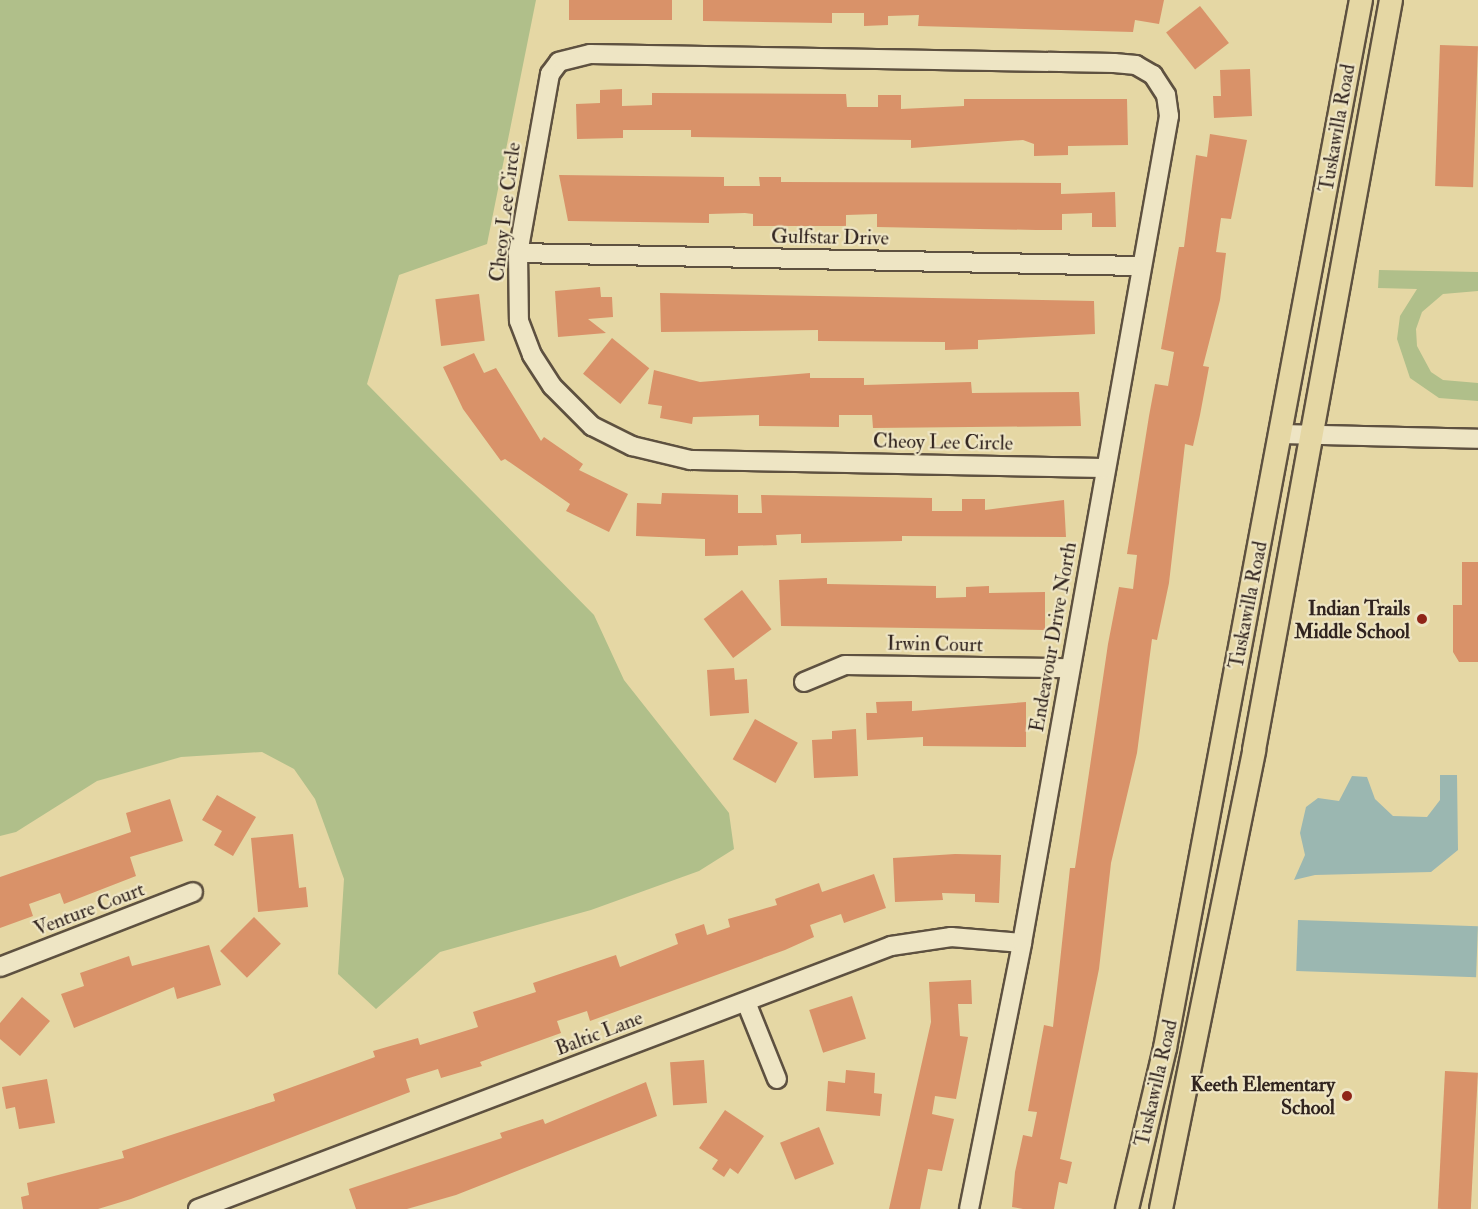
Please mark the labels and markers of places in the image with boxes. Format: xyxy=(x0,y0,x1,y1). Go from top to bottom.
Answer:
place label: Indian Trails Middle School xyxy=(1294,596,1410,643)
marker: Indian Trails Middle School xyxy=(1415,612,1429,626)
place label: Keeth Elementary School xyxy=(1191,1072,1335,1119)
marker: Keeth Elementary School xyxy=(1340,1089,1354,1103)

